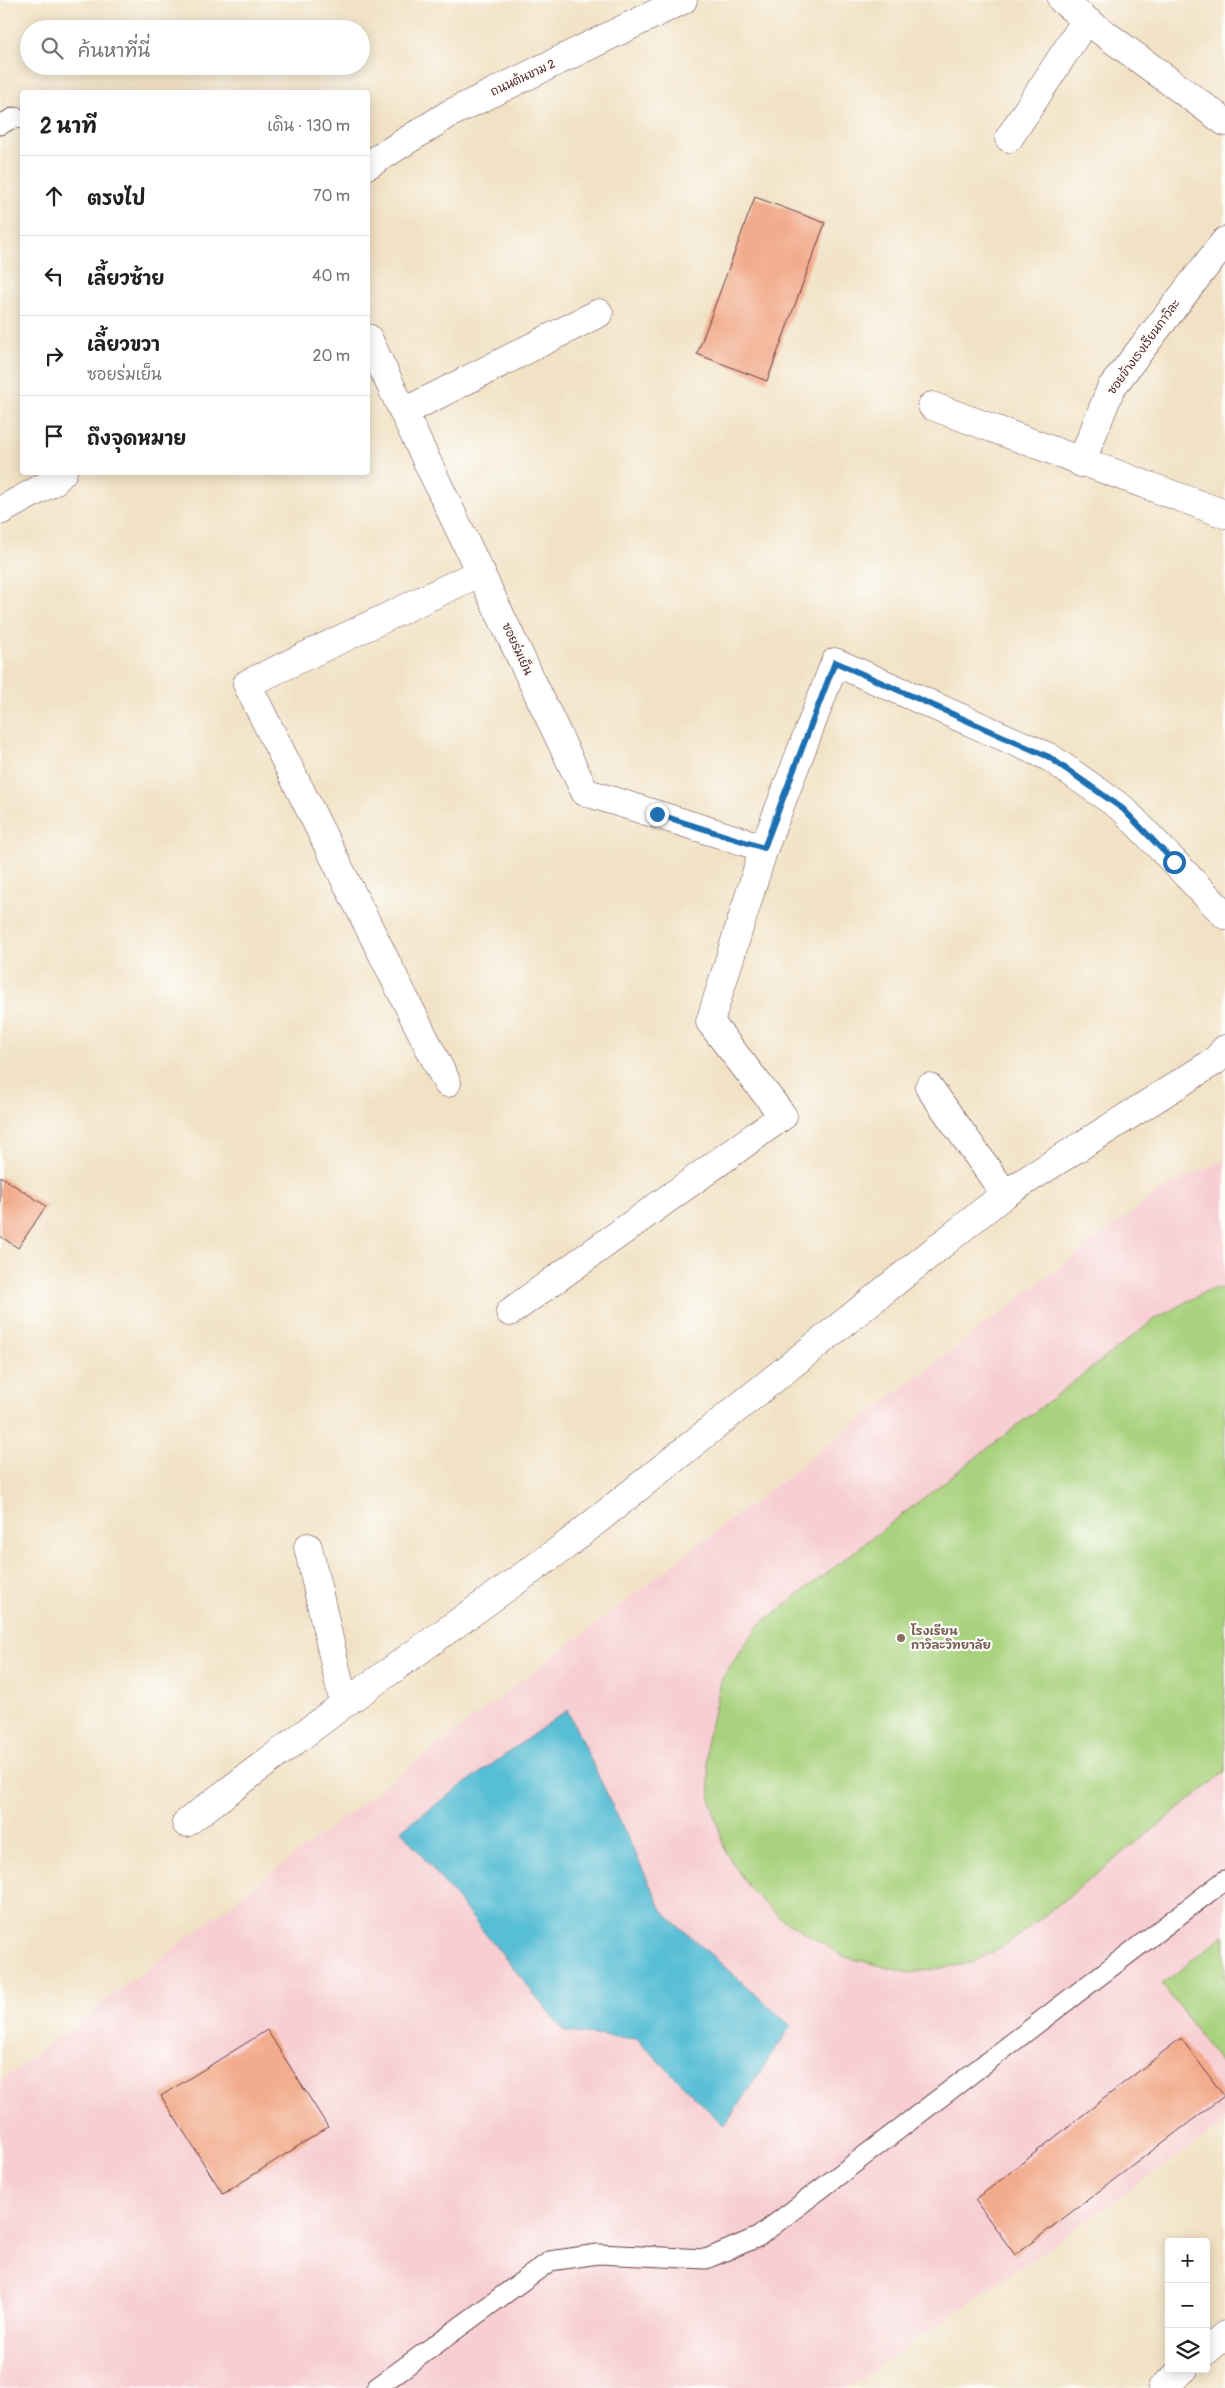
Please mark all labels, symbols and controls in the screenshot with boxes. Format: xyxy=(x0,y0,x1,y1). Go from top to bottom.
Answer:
search box xyxy=(20,20,370,75)
icon: search xyxy=(38,34,66,62)
text: ค้นหาที่นี่ xyxy=(78,39,150,63)
street label: ถนนต้นขาม 2 xyxy=(488,56,558,100)
text: 2 นาที xyxy=(40,113,97,140)
text: เดิน · 130 m xyxy=(267,116,350,136)
icon: ahead xyxy=(40,182,68,210)
text: 70 m xyxy=(313,186,350,206)
text: ตรงไป xyxy=(87,187,145,211)
icon: left xyxy=(40,262,68,290)
text: 40 m xyxy=(312,266,350,286)
text: เลี้ยวซ้าย xyxy=(87,267,164,291)
street label: ซอยข้างเรงเรียนกาวิละ xyxy=(1104,296,1184,398)
text: เลี้ยวขวา xyxy=(87,333,160,357)
icon: right xyxy=(40,342,68,370)
text: 20 m xyxy=(312,346,350,366)
text: ซอยร่มเย็น xyxy=(87,365,162,385)
icon: arrive xyxy=(40,422,68,450)
text: ถึงจุดหมาย xyxy=(87,427,186,451)
street label: ซอยร่มเย็น xyxy=(498,620,537,678)
route end xyxy=(646,803,669,826)
route start xyxy=(1163,851,1186,874)
place label: โรงเรียน กาวิละวิทยาลัย xyxy=(910,1623,991,1653)
marker: โรงเรียน กาวิละวิทยาลัย xyxy=(895,1632,907,1644)
map controls xyxy=(1165,2238,1210,2373)
button: + xyxy=(1165,2238,1210,2283)
button: − xyxy=(1165,2283,1210,2328)
button: layers xyxy=(1165,2328,1210,2373)

